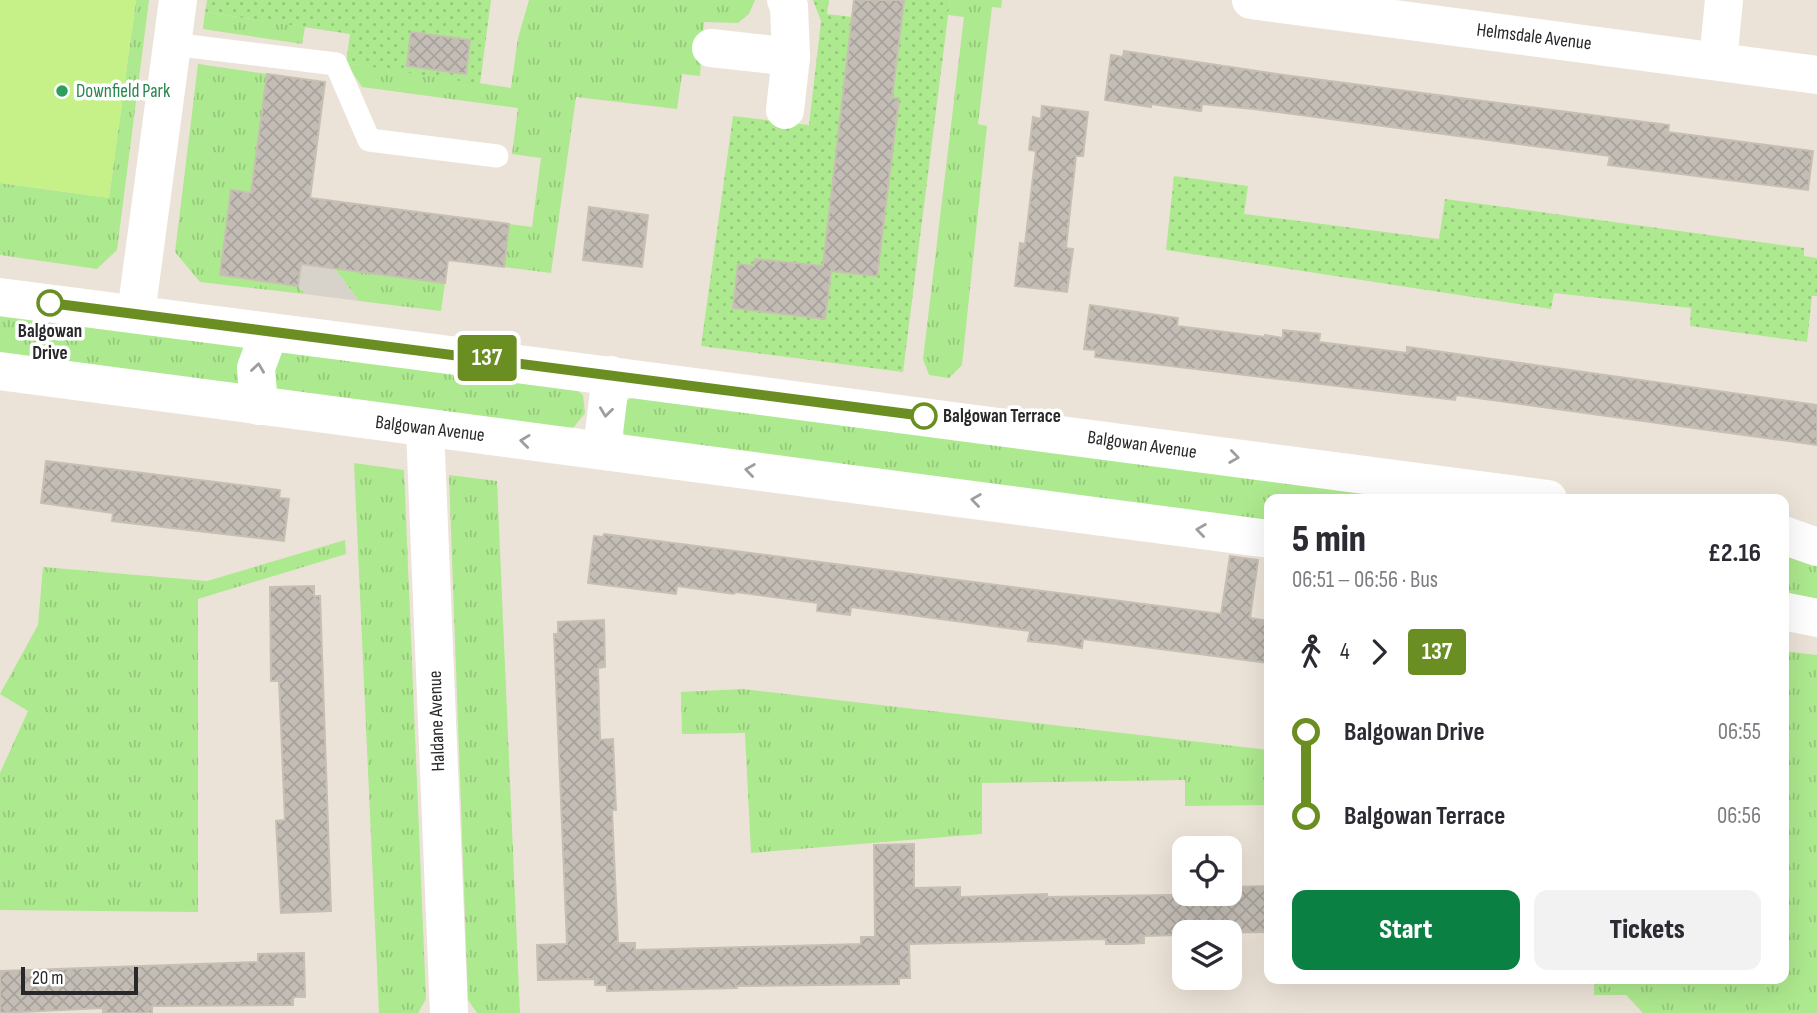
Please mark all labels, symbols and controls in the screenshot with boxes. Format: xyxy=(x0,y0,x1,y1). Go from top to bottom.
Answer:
street label: Helmsdale Avenue xyxy=(1475,19,1593,55)
place label: Downfield Park xyxy=(76,80,171,103)
marker: Downfield Park xyxy=(54,83,70,99)
marker: Balgowan Drive xyxy=(37,290,63,316)
place label: Balgowan Drive xyxy=(18,320,82,365)
line badge: 137 xyxy=(447,335,527,381)
text: 137 xyxy=(472,343,502,372)
one-way arrow xyxy=(251,363,266,374)
marker: Balgowan Terrace xyxy=(911,403,937,429)
place label: Balgowan Terrace xyxy=(943,405,1061,428)
one-way arrow xyxy=(599,406,614,418)
street label: Balgowan Avenue xyxy=(374,411,486,447)
street label: Balgowan Avenue xyxy=(1086,426,1198,464)
one-way arrow xyxy=(519,433,530,448)
one-way arrow xyxy=(1228,450,1240,465)
one-way arrow xyxy=(744,462,756,477)
one-way arrow xyxy=(970,493,981,508)
text: 5 min xyxy=(1292,517,1366,562)
one-way arrow xyxy=(1195,523,1207,538)
text: £2.16 xyxy=(1708,538,1761,569)
text: 06:51 – 06:56 · Bus xyxy=(1292,566,1438,594)
icon: walk xyxy=(1292,633,1330,671)
icon: forward xyxy=(1360,633,1398,671)
text: 137 xyxy=(1422,637,1452,666)
text: 4 xyxy=(1340,638,1350,666)
street label: Haldane Avenue xyxy=(424,670,450,772)
text: Balgowan Drive xyxy=(1344,717,1485,748)
text: 06:55 xyxy=(1718,718,1761,746)
text: Balgowan Terrace xyxy=(1344,801,1505,832)
text: 06:56 xyxy=(1717,802,1761,830)
map controls xyxy=(1172,836,1242,990)
button: locate xyxy=(1172,836,1242,906)
button: Start xyxy=(1292,890,1520,970)
button: Tickets xyxy=(1534,890,1761,970)
button: layers xyxy=(1172,920,1242,990)
scale bar xyxy=(21,964,138,996)
text: 20 m xyxy=(32,967,64,990)

